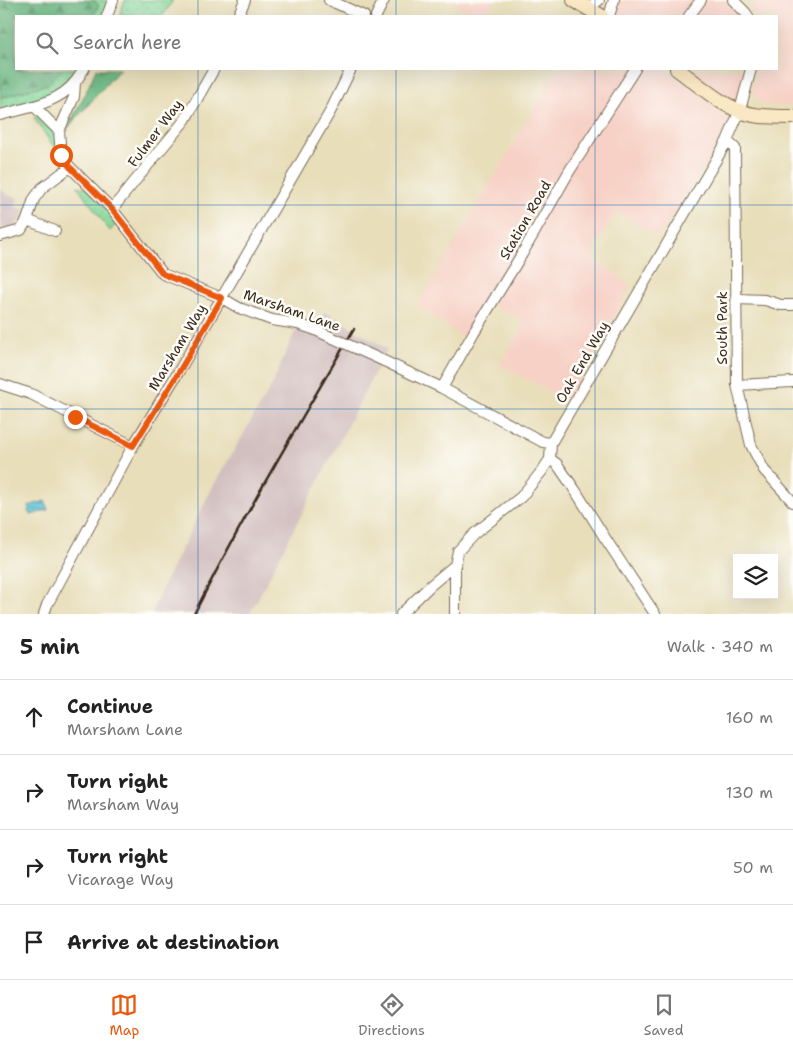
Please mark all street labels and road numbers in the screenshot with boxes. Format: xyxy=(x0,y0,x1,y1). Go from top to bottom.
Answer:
street label: Fulmer Way xyxy=(124,96,186,170)
street label: Station Road xyxy=(495,177,555,263)
street label: Marsham Lane xyxy=(241,285,343,335)
street label: South Park xyxy=(713,291,731,365)
street label: Marsham Way xyxy=(144,300,210,394)
street label: Oak End Way xyxy=(551,318,613,406)

